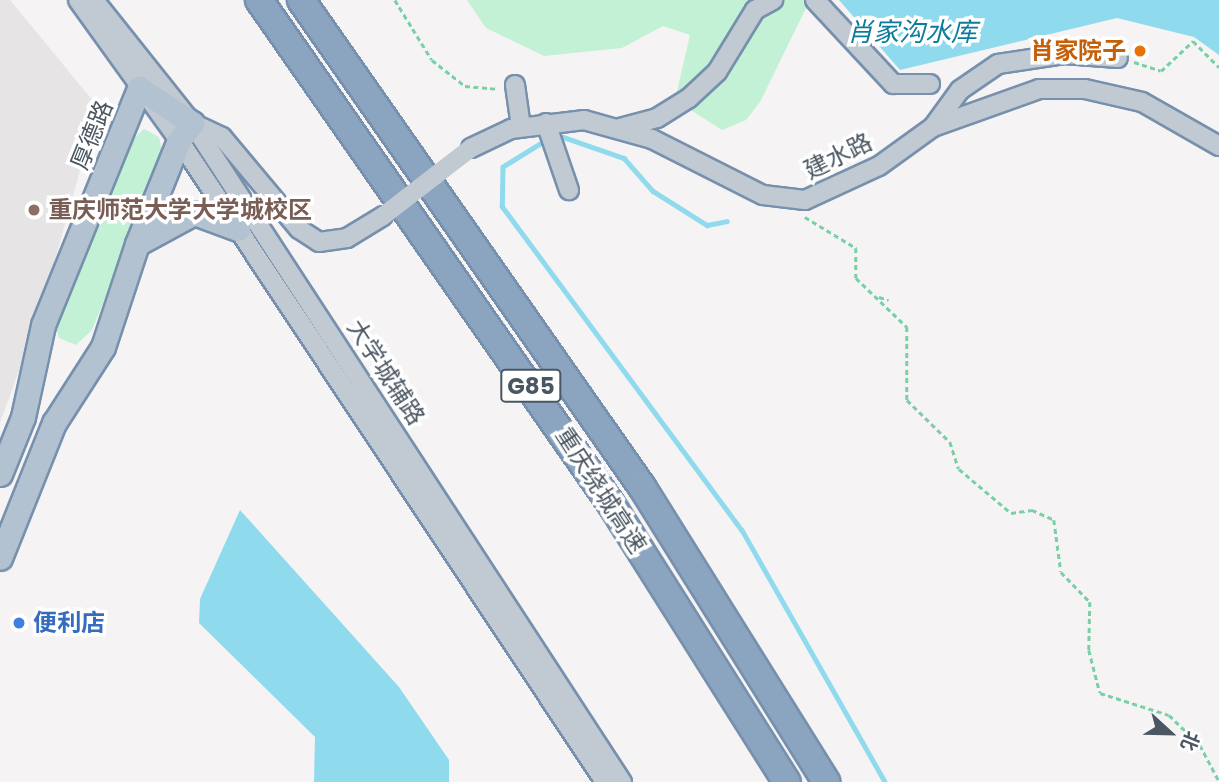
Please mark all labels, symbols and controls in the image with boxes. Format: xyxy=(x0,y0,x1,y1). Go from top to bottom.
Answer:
water label: 肖家沟水库 xyxy=(847,17,977,49)
place label: 肖家院子 xyxy=(1030,37,1126,65)
marker: 肖家院子 xyxy=(1132,43,1148,59)
street label: 厚德路 xyxy=(65,96,119,174)
street label: 建水路 xyxy=(799,127,877,185)
place label: 重庆师范大学大学城校区 xyxy=(48,196,312,224)
marker: 重庆师范大学大学城校区 xyxy=(26,202,42,218)
street label: 大学城辅路 xyxy=(341,314,431,430)
road number: G85 xyxy=(500,366,562,406)
street label: 重庆绕城高速 xyxy=(550,422,652,558)
place label: 便利店 xyxy=(33,609,105,637)
marker: 便利店 xyxy=(11,615,27,631)
north arrow xyxy=(1135,698,1205,768)
text: 北 xyxy=(1174,727,1206,755)

